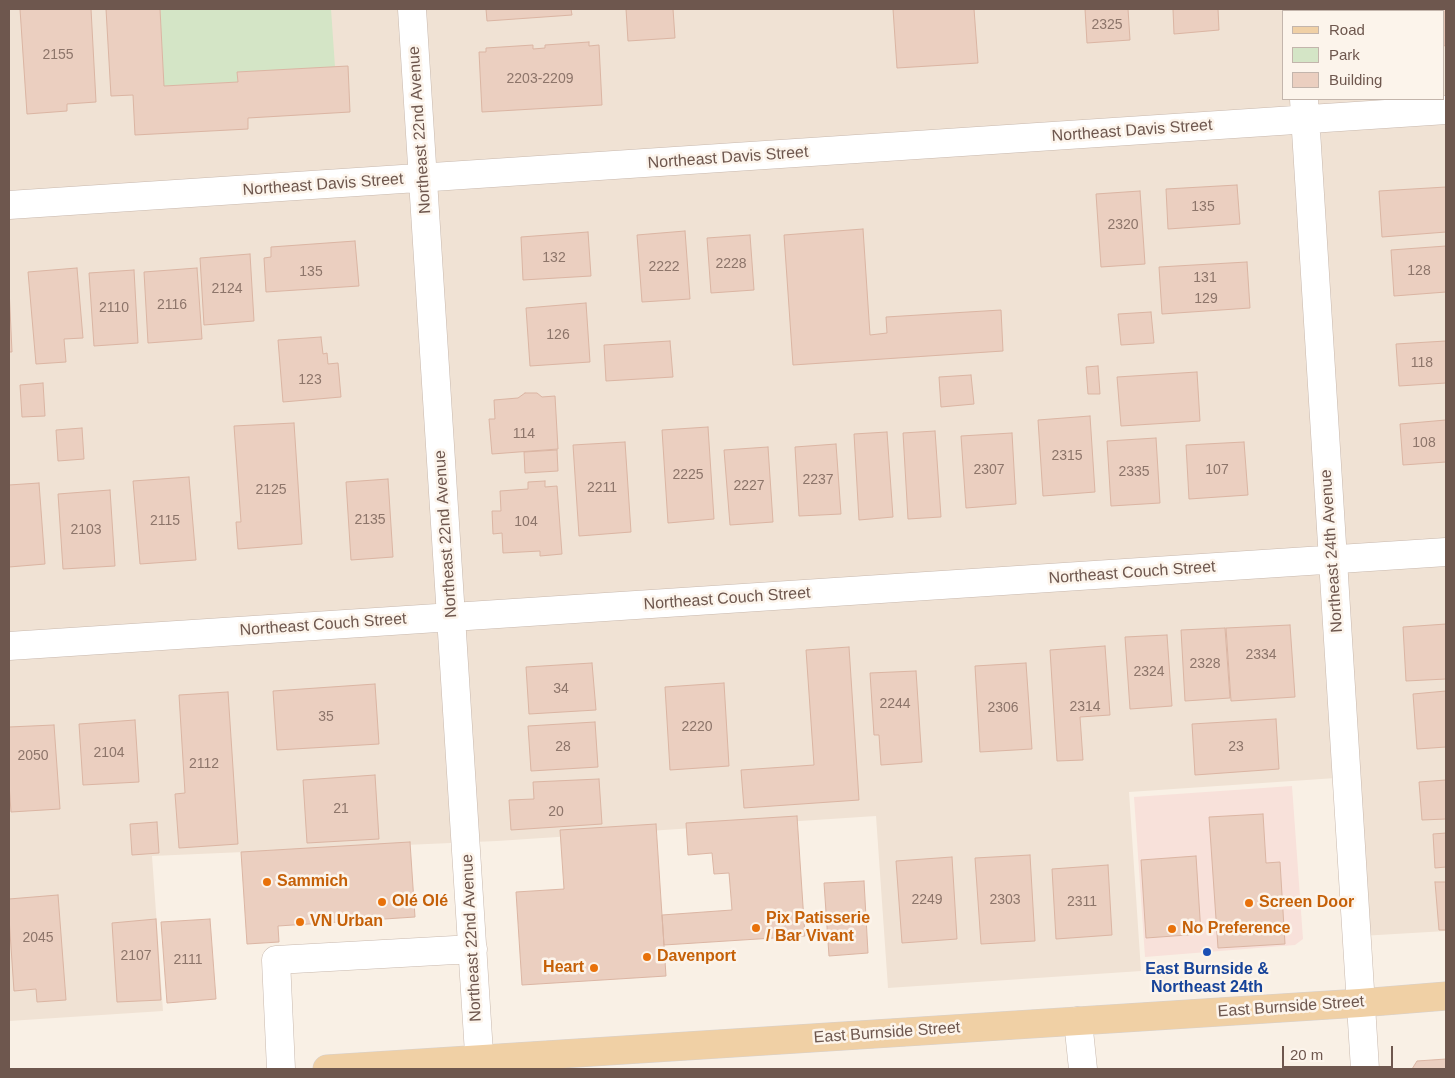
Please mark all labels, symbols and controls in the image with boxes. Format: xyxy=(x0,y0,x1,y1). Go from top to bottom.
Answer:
legend xyxy=(1282,10,1445,100)
house number: 2325 xyxy=(1091,17,1123,33)
text: Road xyxy=(1329,21,1365,38)
street label: Northeast 22nd Avenue xyxy=(405,46,435,214)
text: Park xyxy=(1329,46,1360,63)
house number: 2155 xyxy=(42,47,74,63)
house number: 2203-2209 xyxy=(507,71,573,87)
text: Building xyxy=(1329,71,1382,88)
street label: Northeast Davis Street xyxy=(1051,116,1213,146)
street label: Northeast Davis Street xyxy=(647,143,809,173)
street label: Northeast Davis Street xyxy=(242,170,404,200)
house number: 135 xyxy=(1191,199,1215,215)
house number: 2320 xyxy=(1107,217,1139,233)
house number: 132 xyxy=(542,250,566,266)
house number: 2228 xyxy=(715,256,747,272)
house number: 2222 xyxy=(648,259,680,275)
house number: 128 xyxy=(1407,263,1431,279)
house number: 135 xyxy=(299,264,323,280)
house number: 131 xyxy=(1193,270,1217,286)
house number: 2124 xyxy=(211,281,243,297)
house number: 129 xyxy=(1194,291,1218,307)
house number: 2116 xyxy=(157,297,187,313)
house number: 2110 xyxy=(99,300,129,316)
house number: 126 xyxy=(546,327,570,343)
house number: 118 xyxy=(1411,355,1433,371)
house number: 123 xyxy=(298,372,322,388)
house number: 114 xyxy=(513,426,535,442)
house number: 108 xyxy=(1412,435,1436,451)
house number: 2315 xyxy=(1051,448,1083,464)
street label: Northeast 22nd Avenue xyxy=(431,450,461,618)
house number: 2307 xyxy=(973,462,1005,478)
house number: 107 xyxy=(1205,462,1229,478)
house number: 2335 xyxy=(1118,464,1150,480)
house number: 2225 xyxy=(672,467,704,483)
street label: Northeast 24th Avenue xyxy=(1317,469,1347,633)
house number: 2237 xyxy=(802,472,834,488)
house number: 2227 xyxy=(733,478,765,494)
house number: 2211 xyxy=(587,480,617,496)
house number: 2125 xyxy=(255,482,287,498)
house number: 2135 xyxy=(354,512,386,528)
house number: 2115 xyxy=(150,513,180,529)
house number: 104 xyxy=(514,514,538,530)
house number: 2103 xyxy=(70,522,102,538)
street label: Northeast Couch Street xyxy=(1048,558,1216,588)
street label: Northeast Couch Street xyxy=(643,584,811,614)
street label: Northeast Couch Street xyxy=(239,610,407,640)
house number: 2334 xyxy=(1245,647,1277,663)
house number: 2328 xyxy=(1189,656,1221,672)
house number: 2324 xyxy=(1133,664,1165,680)
house number: 34 xyxy=(553,681,569,697)
house number: 2244 xyxy=(879,696,911,712)
house number: 2314 xyxy=(1069,699,1101,715)
house number: 2306 xyxy=(987,700,1019,716)
house number: 35 xyxy=(318,709,334,725)
house number: 2220 xyxy=(681,719,713,735)
house number: 28 xyxy=(555,739,571,755)
house number: 23 xyxy=(1228,739,1244,755)
house number: 2104 xyxy=(93,745,125,761)
house number: 2050 xyxy=(17,748,49,764)
house number: 2112 xyxy=(189,756,219,772)
house number: 21 xyxy=(333,801,349,817)
house number: 20 xyxy=(548,804,564,820)
street label: Northeast 22nd Avenue xyxy=(458,854,486,1022)
place label: Sammich xyxy=(277,872,348,892)
marker: Sammich xyxy=(261,876,273,888)
place label: Olé Olé xyxy=(392,892,448,912)
house number: 2249 xyxy=(911,892,943,908)
house number: 2303 xyxy=(989,892,1021,908)
place label: Screen Door xyxy=(1259,893,1354,913)
house number: 2311 xyxy=(1067,894,1097,910)
marker: Olé Olé xyxy=(376,896,388,908)
marker: Screen Door xyxy=(1243,897,1255,909)
place label: Pix Patisserie / Bar Vivant xyxy=(766,909,870,947)
place label: VN Urban xyxy=(310,912,383,932)
marker: VN Urban xyxy=(294,916,306,928)
place label: No Preference xyxy=(1182,919,1290,939)
marker: Pix Patisserie / Bar Vivant xyxy=(750,922,762,934)
marker: No Preference xyxy=(1166,923,1178,935)
house number: 2045 xyxy=(22,930,54,946)
marker: East Burnside & Northeast 24th xyxy=(1201,946,1213,958)
place label: Davenport xyxy=(657,947,736,967)
house number: 2107 xyxy=(120,948,152,964)
marker: Davenport xyxy=(641,951,653,963)
house number: 2111 xyxy=(173,952,203,968)
place label: Heart xyxy=(543,958,584,978)
place label: East Burnside & Northeast 24th xyxy=(1145,960,1269,998)
marker: Heart xyxy=(588,962,600,974)
street label: East Burnside Street xyxy=(1217,992,1365,1022)
street label: East Burnside Street xyxy=(813,1018,961,1048)
scale bar xyxy=(1285,1036,1396,1068)
text: 20 m xyxy=(1290,1046,1323,1063)

